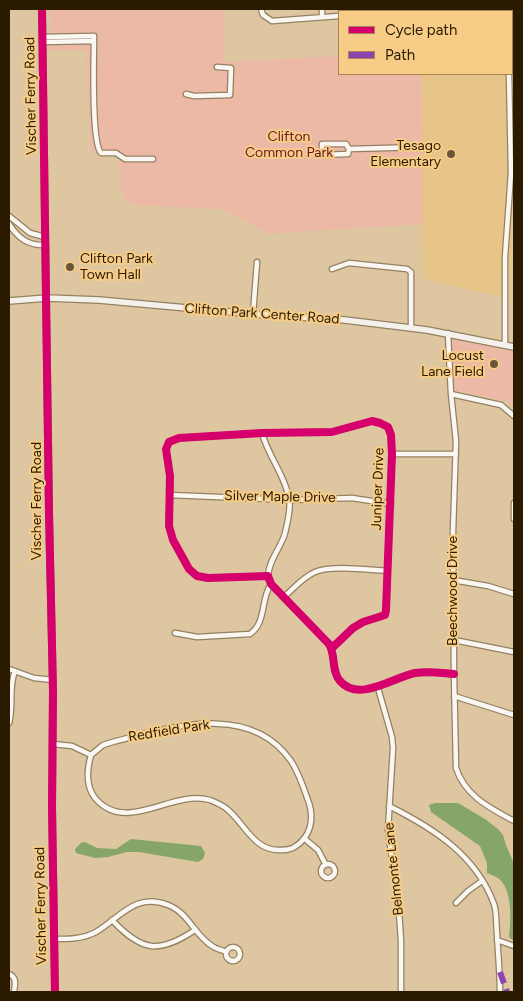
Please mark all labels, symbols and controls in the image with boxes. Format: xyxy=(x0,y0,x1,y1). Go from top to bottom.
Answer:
legend xyxy=(338,10,513,75)
text: Cycle path xyxy=(385,21,457,39)
street label: Vischer Ferry Road xyxy=(22,37,40,155)
text: Path xyxy=(385,46,415,64)
park label: Clifton Common Park xyxy=(245,129,333,162)
place label: Tesago Elementary xyxy=(370,138,441,170)
marker: Tesago Elementary xyxy=(445,148,457,160)
place label: Clifton Park Town Hall xyxy=(80,251,153,284)
marker: Clifton Park Town Hall xyxy=(64,261,76,273)
street label: Clifton Park Center Road xyxy=(184,300,340,328)
place label: Locust Lane Field xyxy=(421,348,484,381)
marker: Locust Lane Field xyxy=(488,358,500,370)
street label: Vischer Ferry Road xyxy=(29,442,45,560)
street label: Juniper Drive xyxy=(368,447,388,531)
street label: Silver Maple Drive xyxy=(224,488,336,506)
street label: Beechwood Drive xyxy=(445,536,461,646)
street label: Redfield Park xyxy=(127,716,211,746)
street label: Belmonte Lane xyxy=(381,822,407,916)
street label: Vischer Ferry Road xyxy=(32,847,50,965)

